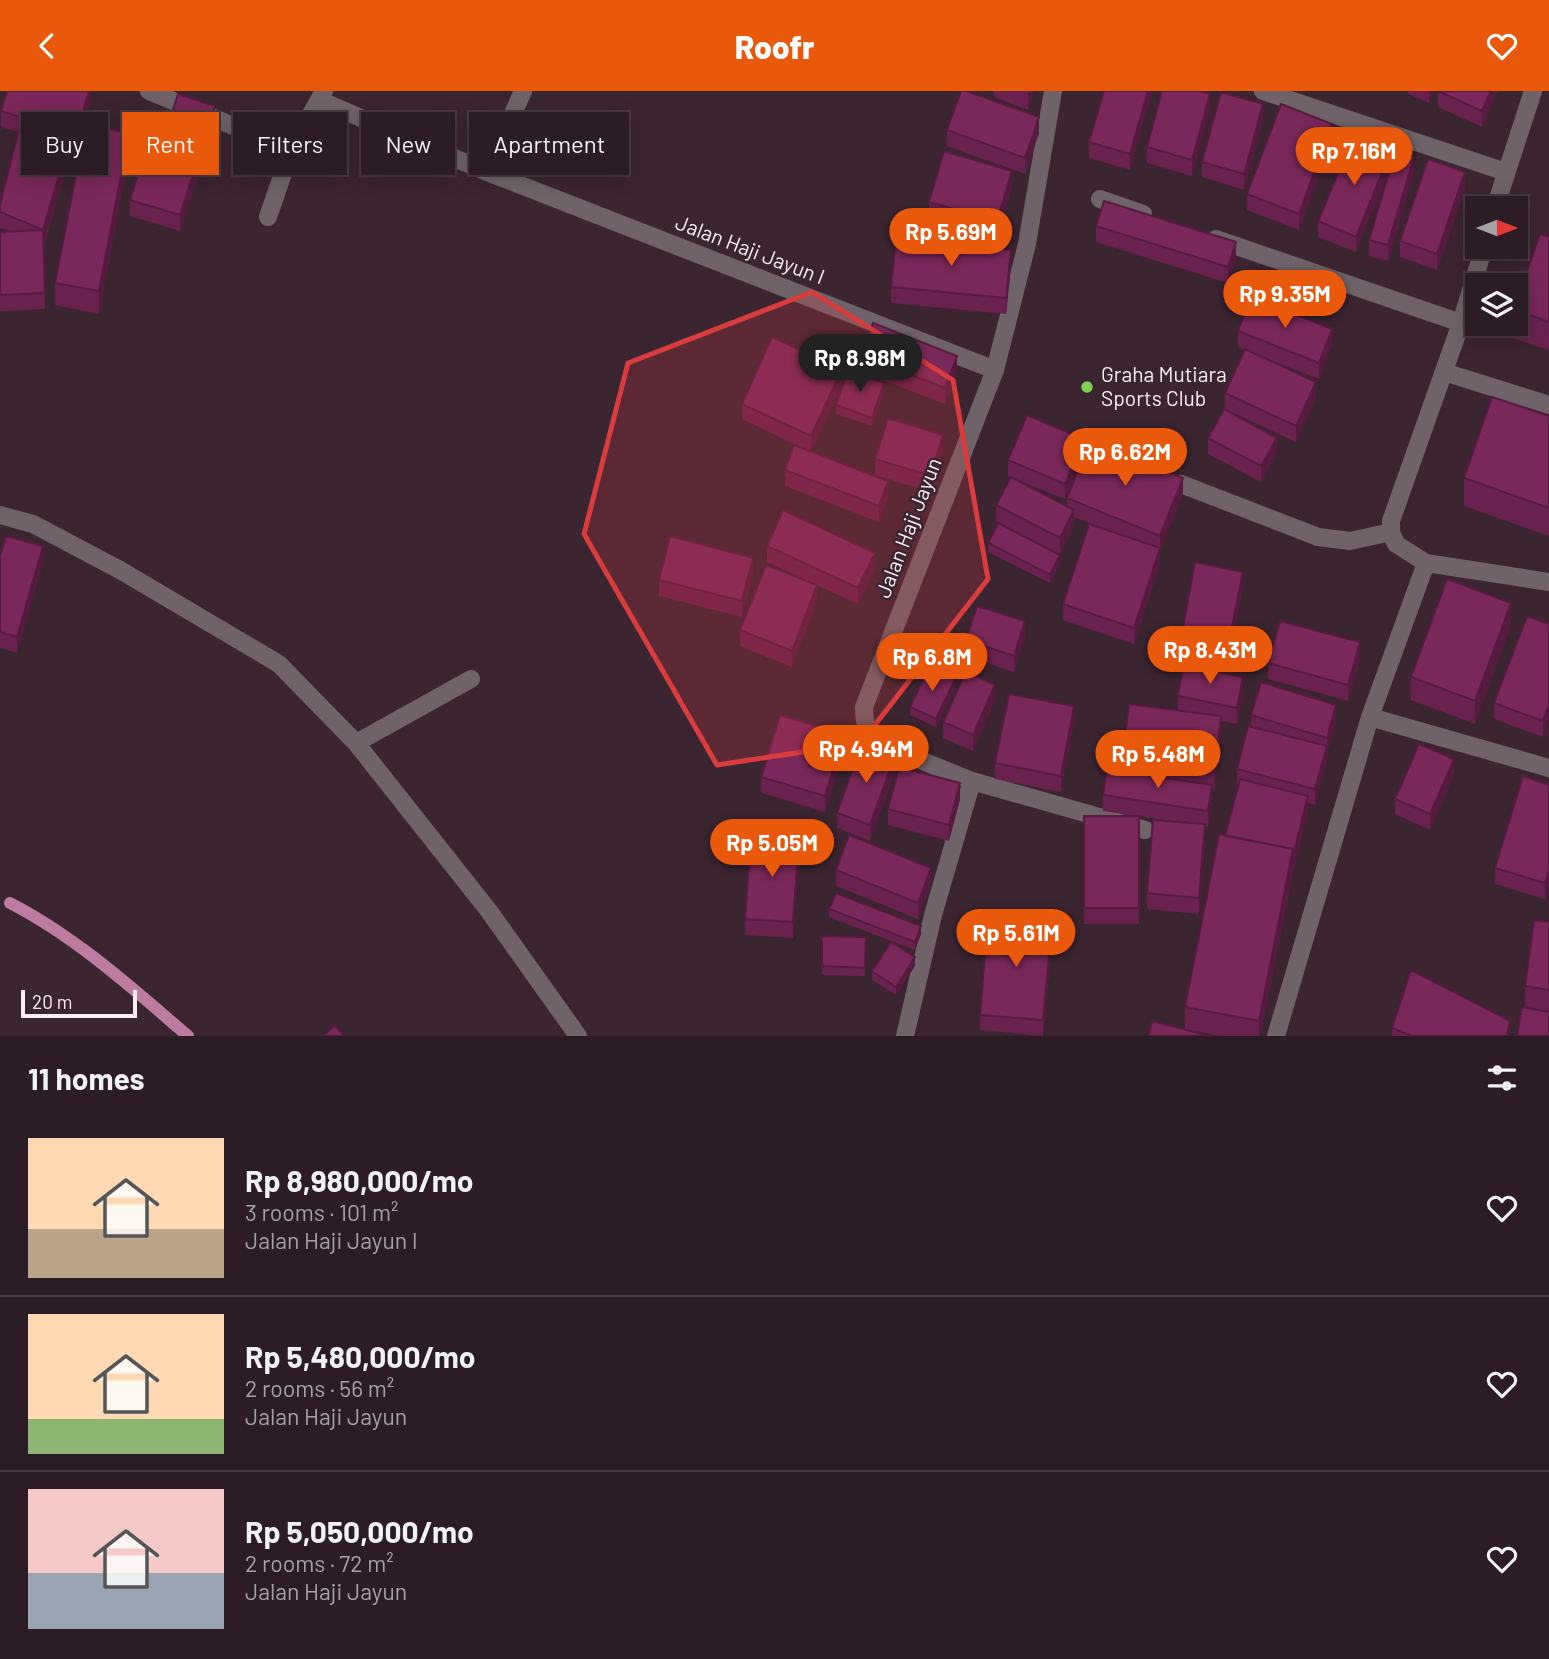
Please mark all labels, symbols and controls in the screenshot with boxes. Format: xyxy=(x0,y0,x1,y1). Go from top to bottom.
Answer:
icon: back xyxy=(28,27,66,65)
text: Roofr xyxy=(735,27,814,65)
icon: heart xyxy=(1483,27,1521,65)
chip: Buy xyxy=(21,112,108,175)
chip: Rent xyxy=(122,112,219,175)
chip: Filters xyxy=(233,112,347,175)
chip: New xyxy=(361,112,455,175)
chip: Apartment xyxy=(469,112,629,175)
pin: Rp 7.16M xyxy=(1282,127,1426,187)
text: Rp 7.16M xyxy=(1312,136,1396,164)
north arrow xyxy=(1465,196,1528,259)
map controls xyxy=(1465,196,1528,336)
street label: Jalan Haji Jayun I xyxy=(672,209,829,289)
pin: Rp 5.69M xyxy=(879,209,1023,268)
text: Rp 5.69M xyxy=(905,217,997,245)
pin: Rp 9.35M xyxy=(1213,271,1357,330)
button: layers xyxy=(1465,273,1528,336)
text: Rp 9.35M xyxy=(1239,279,1331,307)
pin: Rp 8.98M xyxy=(788,335,932,394)
text: Rp 8.98M xyxy=(814,343,906,371)
place label: Graha Mutiara Sports Club xyxy=(1101,361,1227,410)
marker: Graha Mutiara Sports Club xyxy=(1079,379,1095,395)
pin: Rp 6.62M xyxy=(1053,429,1197,488)
text: Rp 6.62M xyxy=(1079,437,1171,465)
street label: Jalan Haji Jayun xyxy=(869,454,946,601)
pin: Rp 8.43M xyxy=(1138,627,1282,686)
pin: Rp 6.8M xyxy=(867,633,997,693)
text: Rp 8.43M xyxy=(1163,635,1257,663)
text: Rp 6.8M xyxy=(892,642,972,670)
pin: Rp 4.94M xyxy=(794,725,938,785)
pin: Rp 5.48M xyxy=(1086,731,1230,790)
text: Rp 4.94M xyxy=(819,734,913,762)
text: Rp 5.48M xyxy=(1111,739,1205,767)
pin: Rp 5.05M xyxy=(700,819,844,879)
text: Rp 5.05M xyxy=(726,828,818,856)
pin: Rp 5.61M xyxy=(944,909,1088,969)
text: Rp 5.61M xyxy=(972,918,1060,946)
scale bar xyxy=(21,987,136,1019)
text: 20 m xyxy=(32,990,72,1013)
icon: filters xyxy=(1483,1059,1521,1097)
text: 11 homes xyxy=(28,1060,145,1096)
text: Rp 8,980,000/mo xyxy=(245,1162,473,1198)
icon: home xyxy=(84,1166,168,1250)
icon: heart xyxy=(1483,1189,1521,1227)
text: 3 rooms · 101 m² xyxy=(245,1198,398,1226)
text: Jalan Haji Jayun I xyxy=(245,1226,418,1254)
text: Rp 5,480,000/mo xyxy=(245,1338,476,1374)
icon: home xyxy=(84,1342,168,1426)
icon: heart xyxy=(1483,1365,1521,1403)
text: 2 rooms · 56 m² xyxy=(245,1374,394,1402)
text: Jalan Haji Jayun xyxy=(245,1402,407,1430)
text: Rp 5,050,000/mo xyxy=(245,1513,474,1549)
icon: home xyxy=(84,1517,168,1601)
icon: heart xyxy=(1483,1540,1521,1578)
text: 2 rooms · 72 m² xyxy=(245,1549,394,1577)
text: Jalan Haji Jayun xyxy=(245,1577,407,1605)

